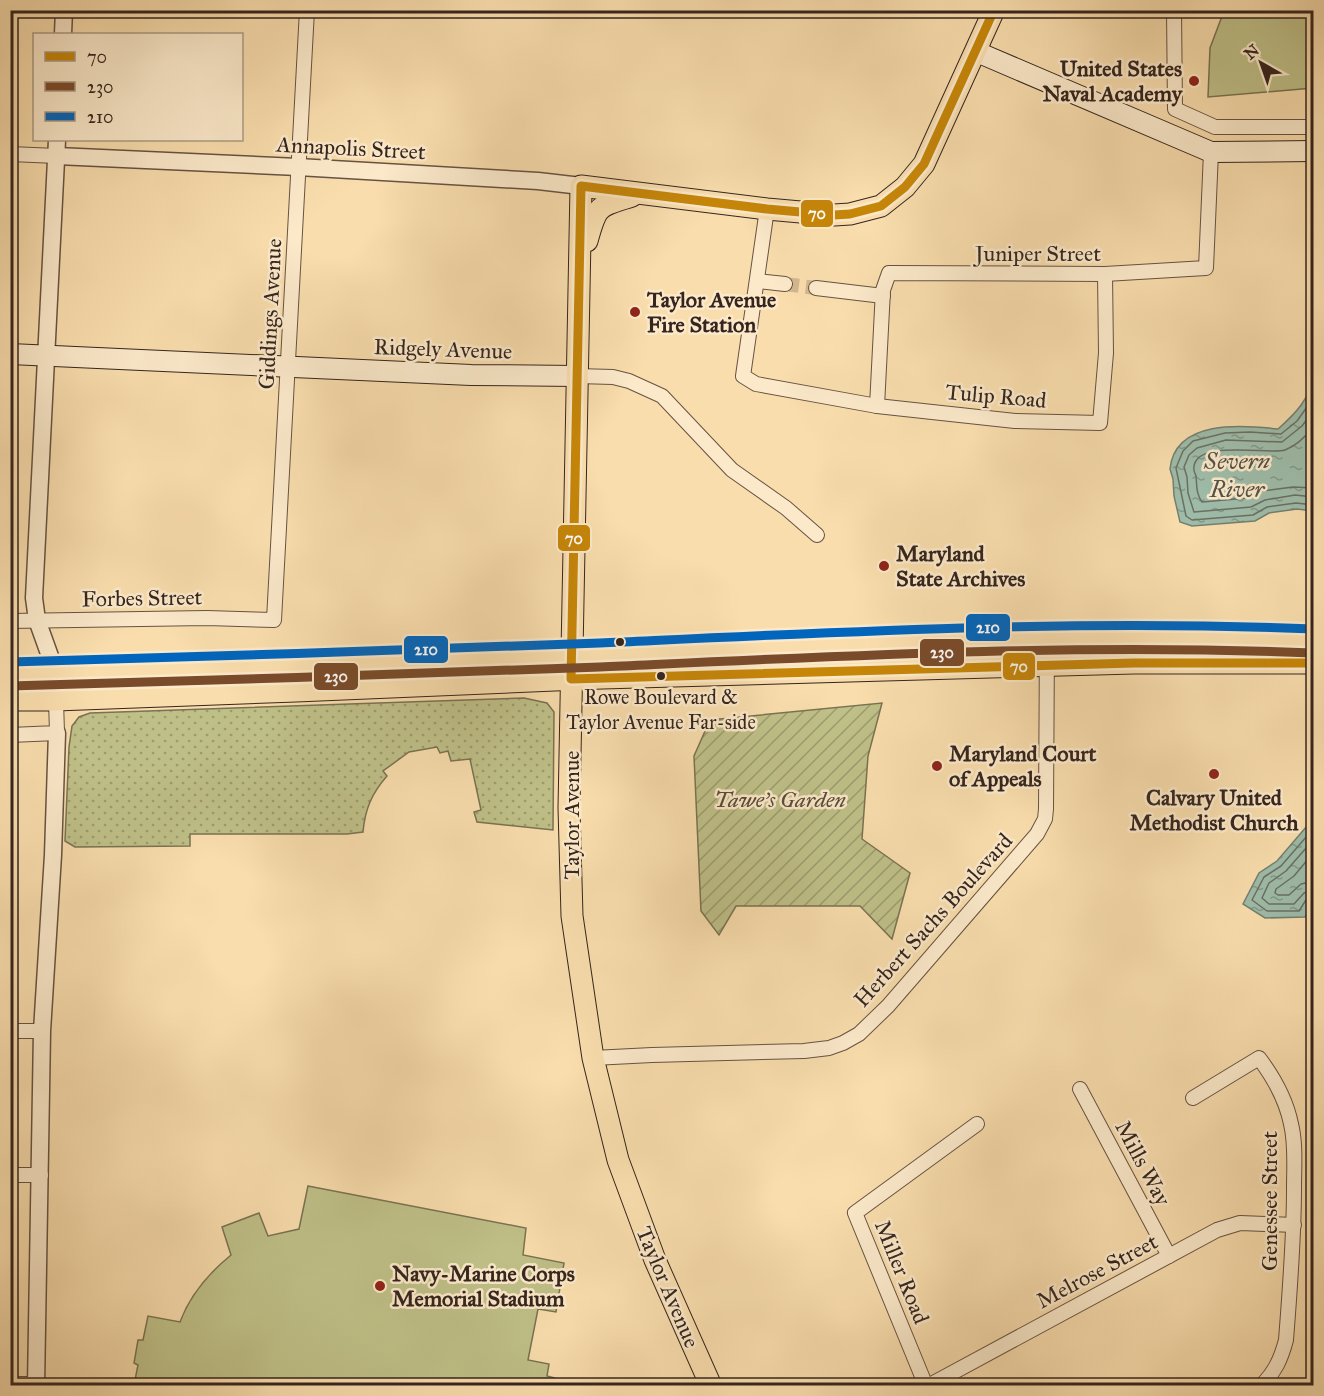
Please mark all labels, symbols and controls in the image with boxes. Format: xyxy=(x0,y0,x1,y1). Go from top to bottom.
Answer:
legend xyxy=(33,33,243,141)
north arrow xyxy=(1231,33,1291,93)
text: N xyxy=(1240,40,1263,64)
text: 70 xyxy=(87,46,107,68)
place label: United States Naval Academy xyxy=(1042,55,1184,107)
marker: United States Naval Academy xyxy=(1187,74,1201,88)
text: 230 xyxy=(87,76,114,98)
text: 210 xyxy=(87,106,113,128)
street label: Annapolis Street xyxy=(275,131,427,165)
line badge: 70 xyxy=(800,199,834,228)
text: 70 xyxy=(808,204,826,223)
street label: Giddings Avenue xyxy=(253,238,287,390)
street label: Juniper Street xyxy=(973,240,1101,267)
place label: Taylor Avenue Fire Station xyxy=(646,286,776,338)
marker: Taylor Avenue Fire Station xyxy=(628,305,642,319)
street label: Ridgely Avenue xyxy=(373,333,513,365)
street label: Tulip Road xyxy=(944,378,1048,414)
water label: Severn River xyxy=(1203,446,1270,504)
line badge: 70 xyxy=(557,524,591,552)
text: 70 xyxy=(565,529,583,548)
place label: Maryland State Archives xyxy=(896,540,1025,592)
marker: Maryland State Archives xyxy=(877,559,891,573)
street label: Forbes Street xyxy=(81,583,203,613)
line badge: 210 xyxy=(965,613,1011,642)
text: 210 xyxy=(976,618,1000,637)
line badge: 210 xyxy=(403,635,449,664)
unlabelled marker xyxy=(614,636,626,648)
line badge: 230 xyxy=(919,638,965,667)
text: 210 xyxy=(414,640,438,659)
text: 230 xyxy=(930,643,954,663)
line badge: 70 xyxy=(1002,652,1036,681)
text: 70 xyxy=(1010,657,1028,676)
line badge: 230 xyxy=(313,662,359,691)
text: 230 xyxy=(324,667,348,687)
marker: Rowe Boulevard & Taylor Avenue Far-side xyxy=(655,670,667,682)
place label: Rowe Boulevard & Taylor Avenue Far-side xyxy=(566,685,756,734)
place label: Maryland Court of Appeals xyxy=(949,740,1097,792)
street label: Taylor Avenue xyxy=(558,750,585,880)
marker: Maryland Court of Appeals xyxy=(930,759,944,773)
marker: Calvary United Methodist Church xyxy=(1207,767,1221,781)
place label: Calvary United Methodist Church xyxy=(1130,784,1299,836)
park label: Tawe's Garden xyxy=(714,786,846,813)
street label: Herbert Sachs Boulevard xyxy=(848,828,1018,1012)
street label: Mills Way xyxy=(1109,1116,1177,1211)
street label: Genessee Street xyxy=(1256,1131,1283,1271)
street label: Miller Road xyxy=(869,1216,935,1328)
street label: Taylor Avenue xyxy=(630,1222,706,1352)
street label: Melrose Street xyxy=(1032,1228,1162,1314)
place label: Navy-Marine Corps Memorial Stadium xyxy=(392,1260,575,1312)
marker: Navy-Marine Corps Memorial Stadium xyxy=(373,1279,387,1293)

